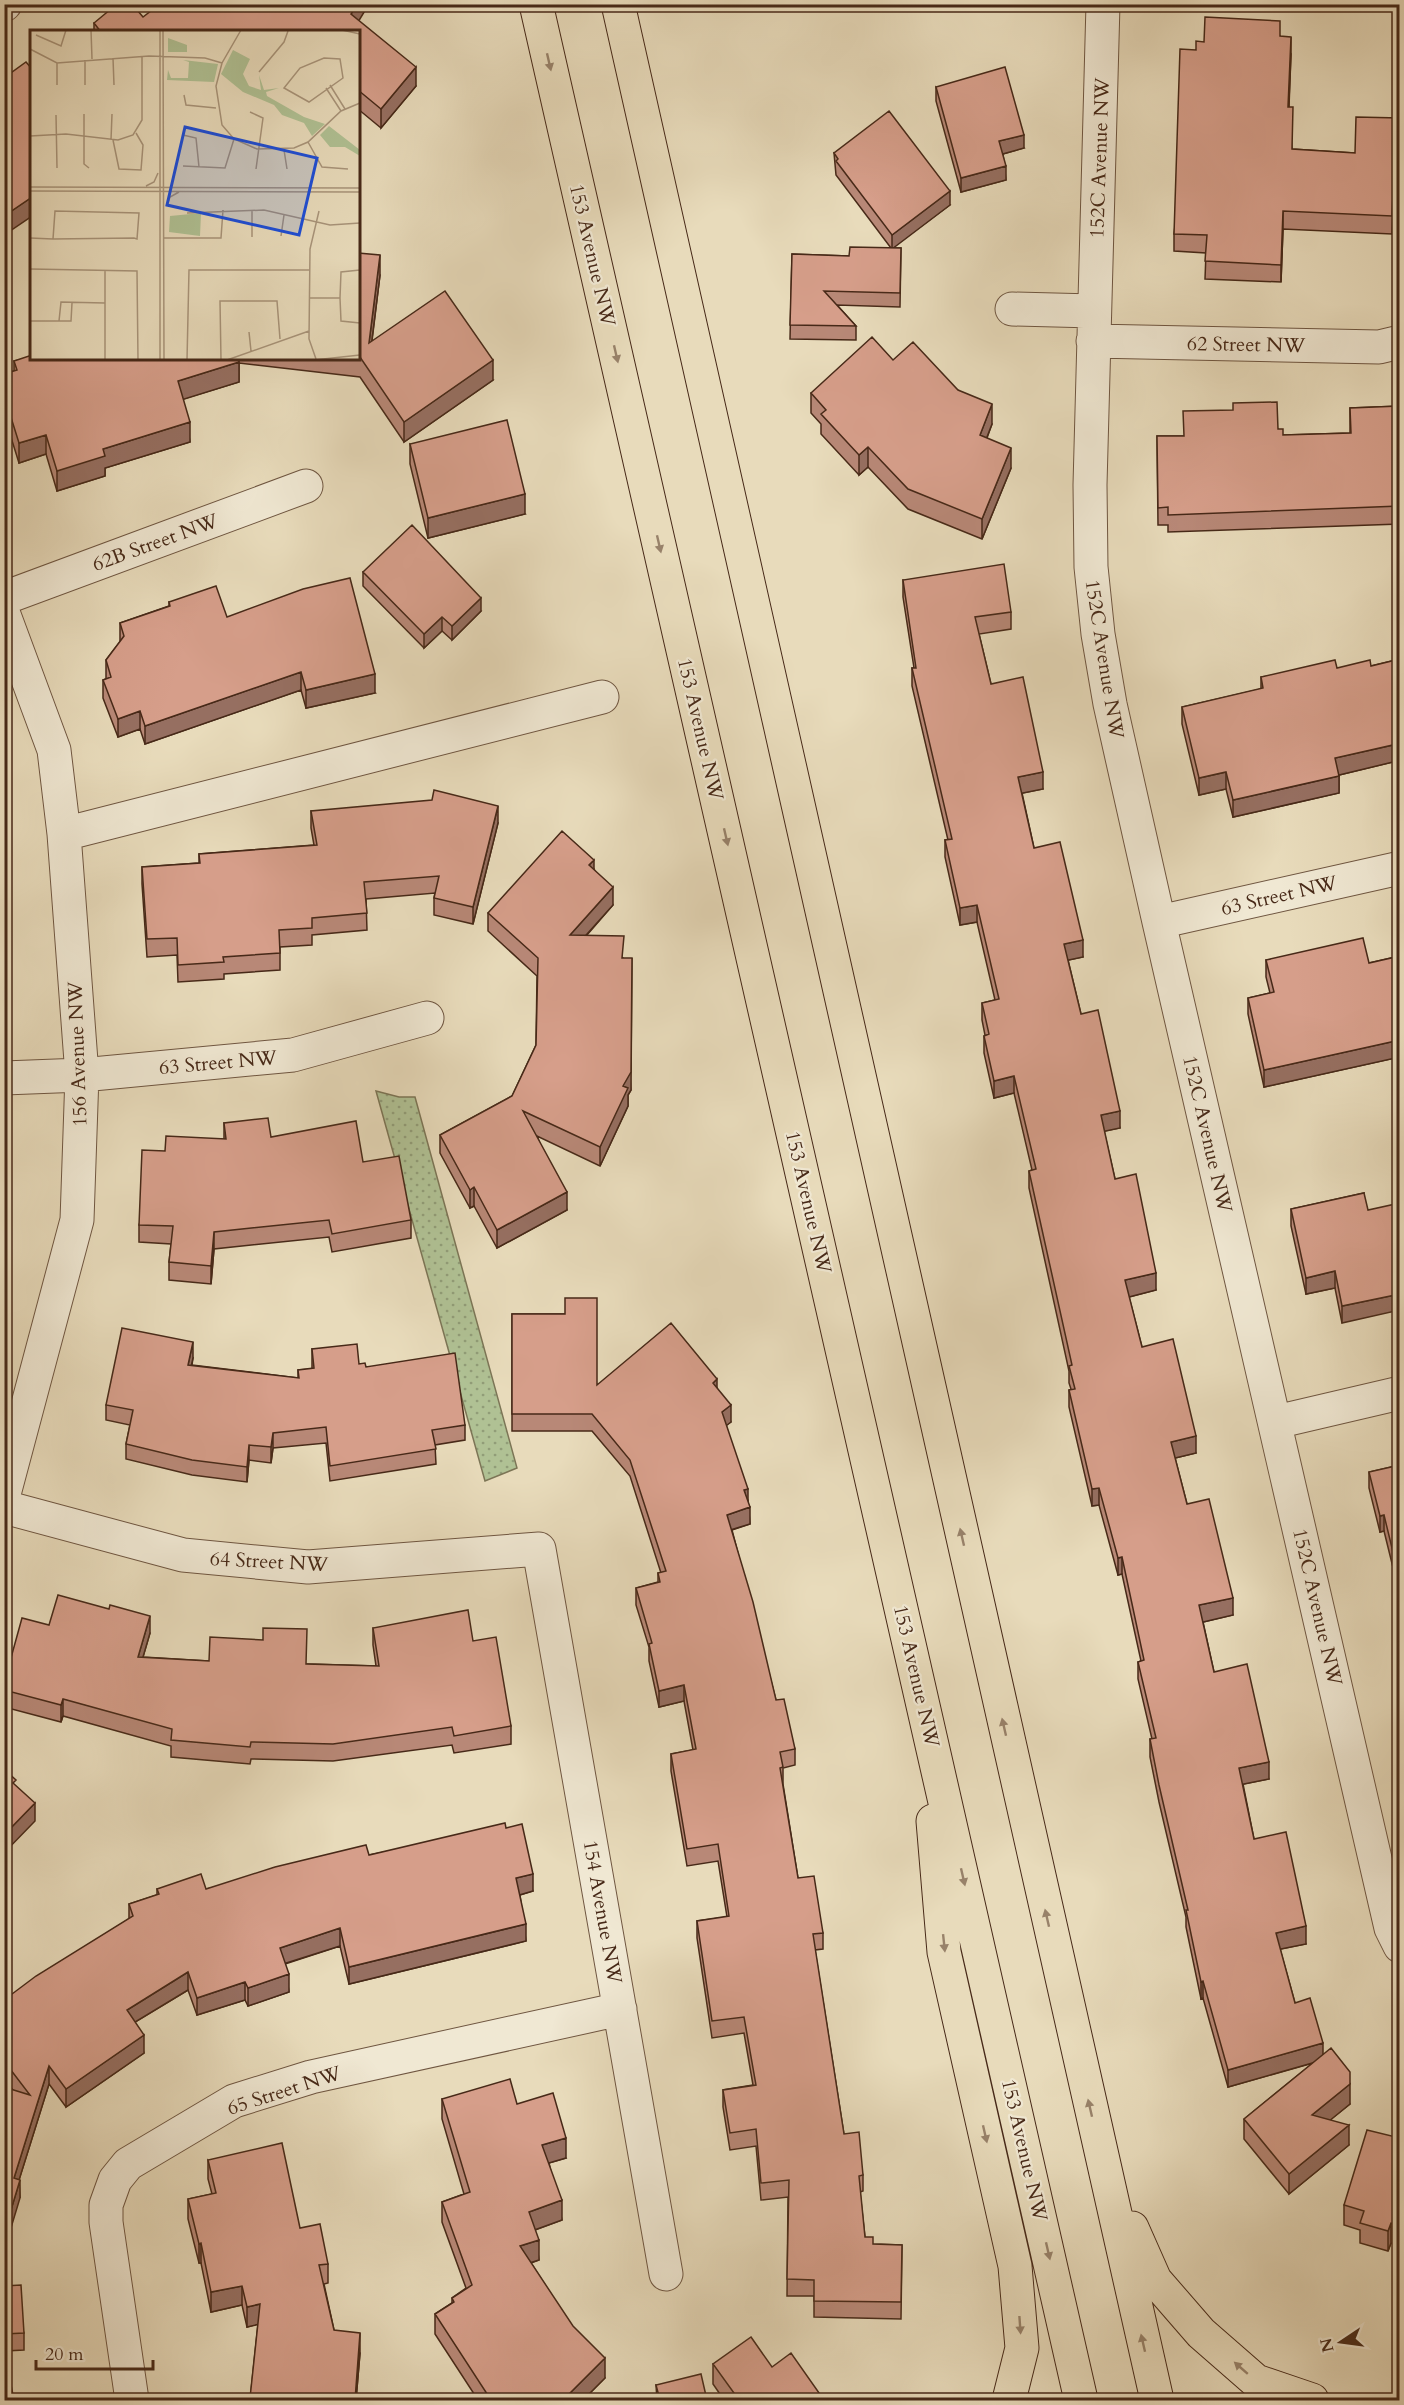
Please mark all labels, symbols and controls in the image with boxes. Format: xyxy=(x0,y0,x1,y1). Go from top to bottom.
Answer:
inset map xyxy=(30,30,360,360)
one-way arrow xyxy=(545,52,555,71)
street label: 152C Avenue NW xyxy=(1083,76,1116,239)
street label: 153 Avenue NW xyxy=(563,181,622,330)
street label: 62 Street NW xyxy=(1187,330,1306,359)
one-way arrow xyxy=(612,345,621,364)
street label: 62B Street NW xyxy=(88,507,223,578)
one-way arrow xyxy=(655,535,665,553)
street label: 152C Avenue NW xyxy=(1079,578,1131,741)
street label: 153 Avenue NW xyxy=(671,655,730,804)
one-way arrow xyxy=(722,827,731,846)
street label: 63 Street NW xyxy=(1218,869,1341,922)
street label: 156 Avenue NW xyxy=(61,980,94,1127)
street label: 63 Street NW xyxy=(158,1044,279,1081)
street label: 152C Avenue NW xyxy=(1176,1053,1239,1216)
street label: 153 Avenue NW xyxy=(779,1128,838,1277)
street label: 152C Avenue NW xyxy=(1286,1526,1349,1689)
one-way arrow xyxy=(956,1528,966,1546)
street label: 64 Street NW xyxy=(209,1545,330,1578)
street label: 153 Avenue NW xyxy=(887,1602,946,1751)
one-way arrow xyxy=(999,1718,1009,1737)
street label: 154 Avenue NW xyxy=(577,1838,629,1987)
one-way arrow xyxy=(958,1868,968,1886)
one-way arrow xyxy=(1042,1908,1051,1927)
one-way arrow xyxy=(939,1934,949,1953)
street label: 65 Street NW xyxy=(224,2059,346,2122)
street label: 153 Avenue NW xyxy=(995,2076,1054,2225)
one-way arrow xyxy=(1085,2098,1094,2117)
one-way arrow xyxy=(981,2125,991,2143)
one-way arrow xyxy=(1043,2242,1053,2261)
north arrow xyxy=(1311,2312,1371,2372)
one-way arrow xyxy=(1015,2316,1025,2335)
scale bar xyxy=(36,2333,153,2371)
one-way arrow xyxy=(1138,2334,1148,2353)
text: N xyxy=(1315,2336,1340,2354)
text: 20 m xyxy=(45,2342,84,2367)
one-way arrow xyxy=(1233,2361,1248,2375)

